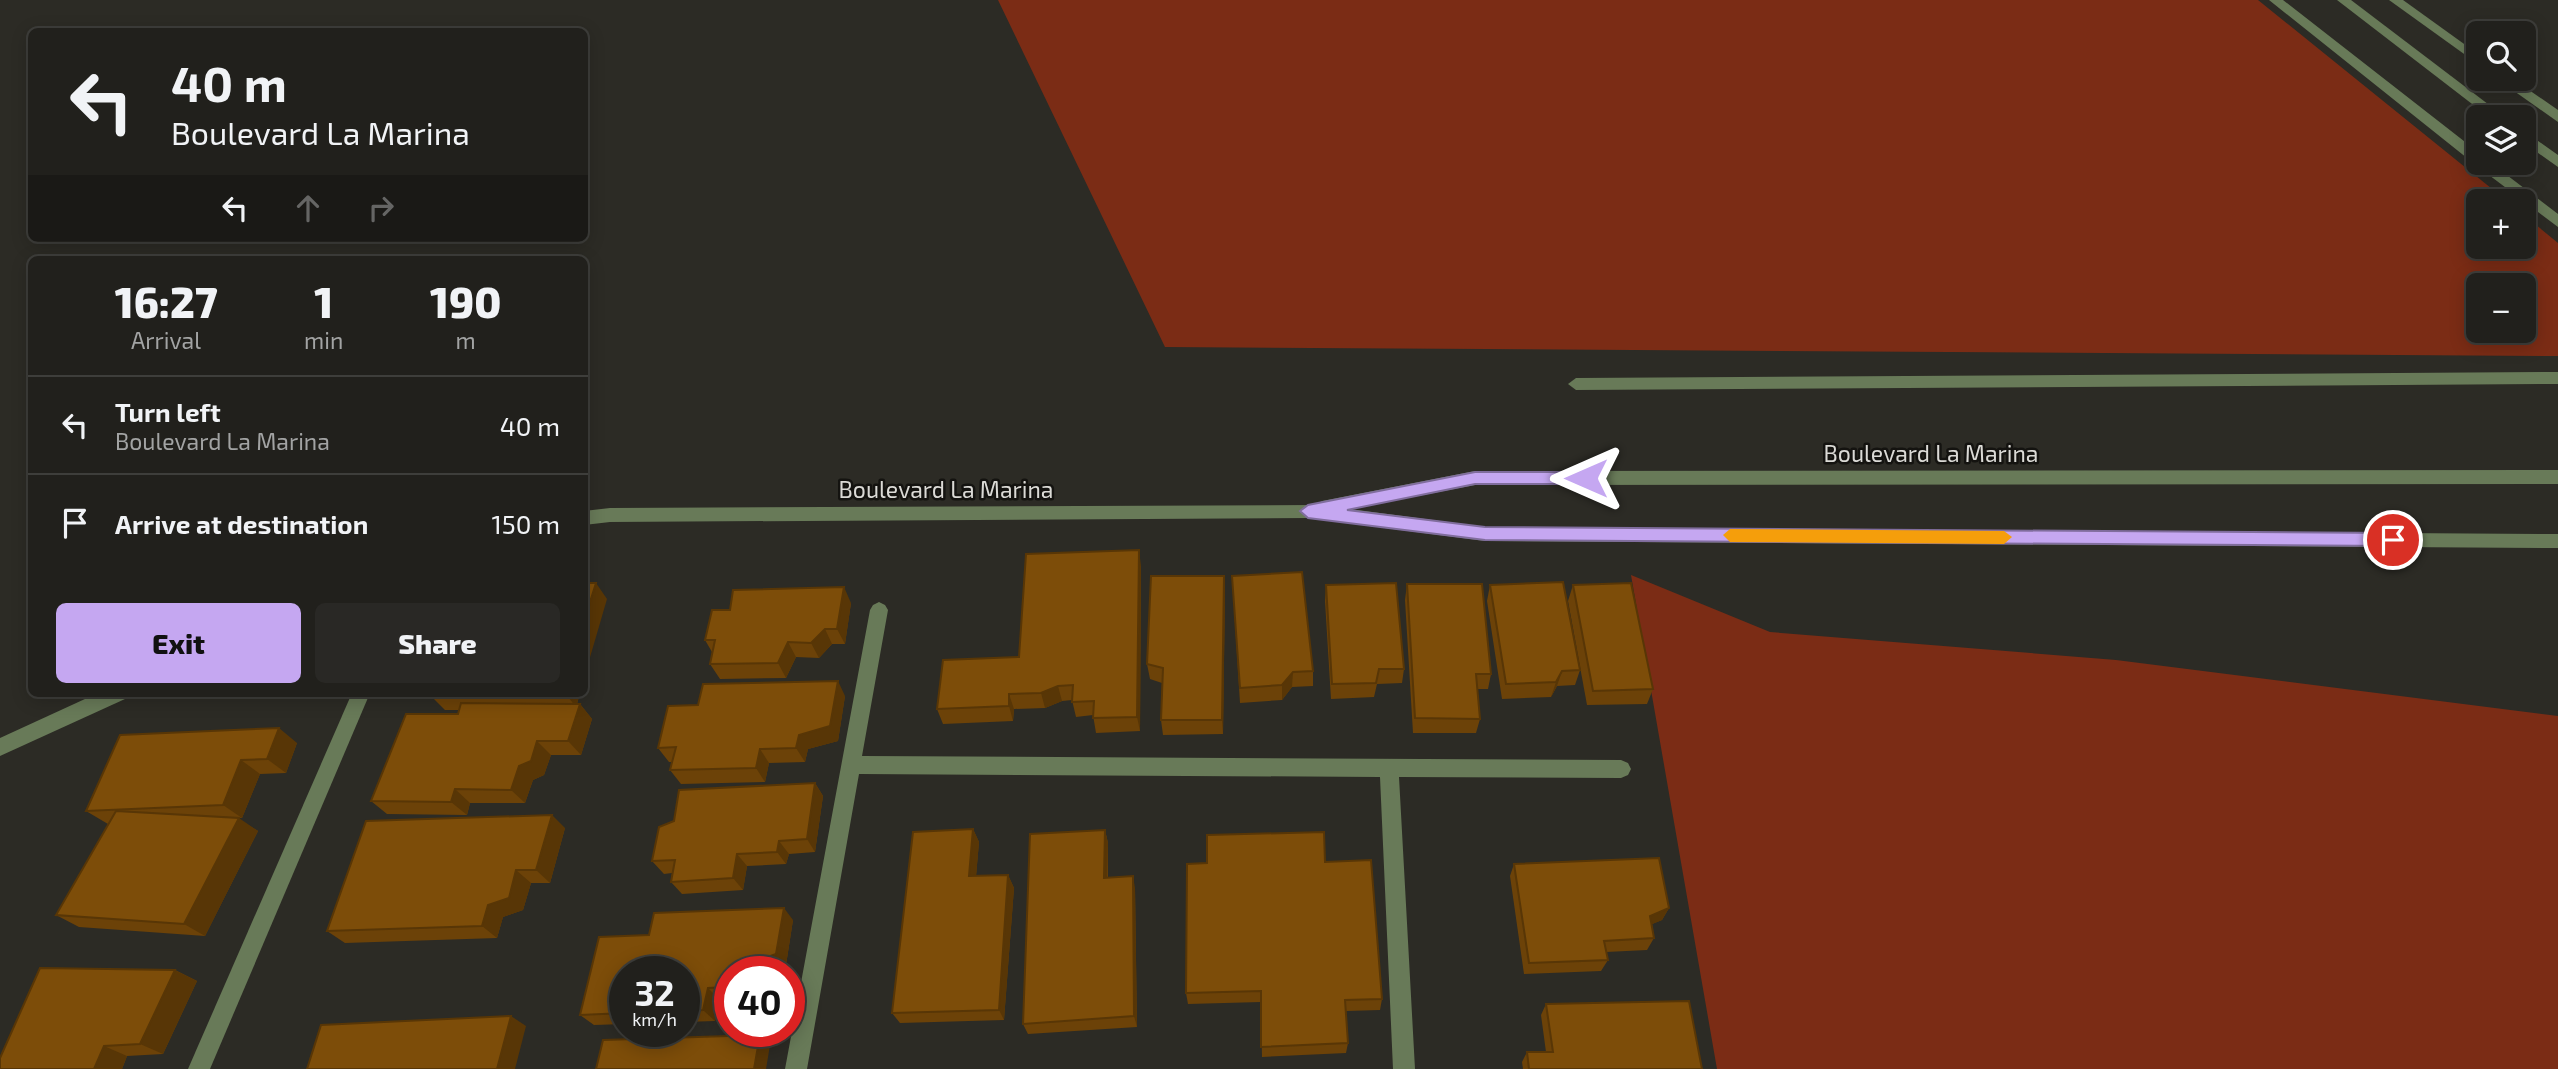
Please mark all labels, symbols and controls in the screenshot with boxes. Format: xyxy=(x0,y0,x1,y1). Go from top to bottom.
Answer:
map controls xyxy=(2466,21,2536,343)
button: search xyxy=(2466,21,2536,91)
text: 40 m xyxy=(171,53,287,112)
icon: left xyxy=(56,56,147,147)
button: layers xyxy=(2466,105,2536,175)
text: Boulevard La Marina xyxy=(171,113,470,151)
icon: left xyxy=(216,189,254,227)
icon: ahead xyxy=(289,189,327,227)
icon: right xyxy=(362,189,400,227)
button: + xyxy=(2466,189,2536,259)
button: − xyxy=(2466,273,2536,343)
text: 16:27 xyxy=(115,276,217,326)
text: 1 xyxy=(314,276,333,326)
text: 190 xyxy=(430,276,501,326)
text: Arrival xyxy=(131,326,201,354)
text: min xyxy=(304,326,343,354)
text: m xyxy=(456,326,476,354)
text: Turn left xyxy=(115,396,221,427)
icon: left xyxy=(56,406,94,444)
text: 40 m xyxy=(500,410,560,441)
text: Boulevard La Marina xyxy=(115,427,330,455)
street label: Boulevard La Marina xyxy=(1824,439,2038,467)
position arrow xyxy=(1549,441,1623,515)
street label: Boulevard La Marina xyxy=(839,475,1053,503)
icon: arrive xyxy=(56,504,94,542)
text: Arrive at destination xyxy=(115,508,368,539)
text: 150 m xyxy=(491,508,560,539)
pin xyxy=(2363,510,2423,570)
icon: arrive xyxy=(2374,521,2412,559)
button: Exit xyxy=(56,603,301,683)
button: Share xyxy=(315,603,560,683)
speed limit sign: 40 xyxy=(714,956,805,1047)
text: 32 xyxy=(634,971,675,1013)
text: km/h xyxy=(632,1008,677,1030)

